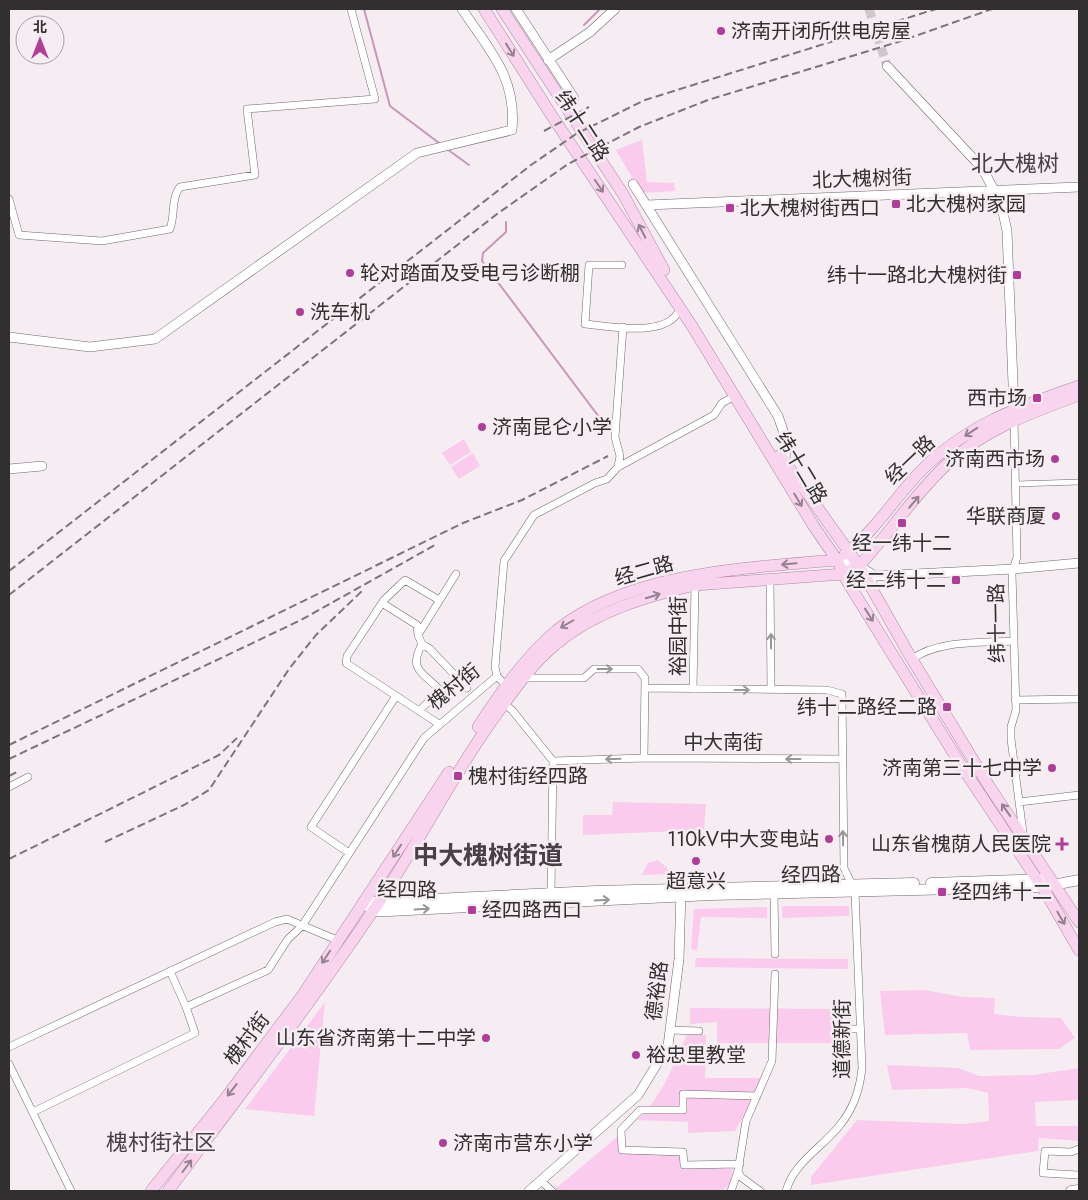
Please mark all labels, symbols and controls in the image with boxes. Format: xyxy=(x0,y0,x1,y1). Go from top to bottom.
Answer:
north arrow xyxy=(15,15,65,65)
text: 北 xyxy=(33,17,47,37)
place label: 济南开闭所供电房屋 xyxy=(731,17,911,46)
marker: 济南开闭所供电房屋 xyxy=(715,25,727,37)
one-way arrow xyxy=(506,42,516,56)
street label: 纬十二路 xyxy=(548,85,616,167)
district label: 北大槐树 xyxy=(971,147,1059,179)
street label: 北大槐树街 xyxy=(812,163,912,195)
one-way arrow xyxy=(594,179,604,193)
place label: 北大槐树家园 xyxy=(906,190,1026,219)
place label: 北大槐树街西口 xyxy=(740,194,880,223)
marker: 北大槐树家园 xyxy=(890,198,902,210)
marker: 北大槐树街西口 xyxy=(724,202,736,214)
one-way arrow xyxy=(637,224,646,239)
place label: 轮对踏面及受电弓诊断棚 xyxy=(360,259,580,288)
place label: 纬十一路北大槐树街 xyxy=(827,261,1007,290)
marker: 轮对踏面及受电弓诊断棚 xyxy=(344,267,356,279)
marker: 纬十一路北大槐树街 xyxy=(1011,269,1023,281)
place label: 洗车机 xyxy=(310,298,370,327)
marker: 洗车机 xyxy=(294,306,306,318)
place label: 西市场 xyxy=(967,384,1027,413)
marker: 西市场 xyxy=(1031,392,1043,404)
place label: 济南昆仑小学 xyxy=(492,413,612,442)
marker: 济南昆仑小学 xyxy=(476,421,488,433)
street label: 纬十二路 xyxy=(768,426,834,510)
one-way arrow xyxy=(964,427,978,437)
street label: 经一路 xyxy=(878,429,942,491)
place label: 济南西市场 xyxy=(945,445,1045,474)
marker: 济南西市场 xyxy=(1049,453,1061,465)
one-way arrow xyxy=(794,493,804,507)
one-way arrow xyxy=(908,496,919,509)
place label: 华联商厦 xyxy=(966,502,1046,531)
marker: 华联商厦 xyxy=(1050,510,1062,522)
marker: 经一纬十二 xyxy=(896,517,908,529)
place label: 经一纬十二 xyxy=(852,529,952,558)
street label: 经二路 xyxy=(611,549,677,593)
one-way arrow xyxy=(781,559,797,569)
place label: 经二纬十二 xyxy=(846,566,946,595)
marker: 经二纬十二 xyxy=(950,574,962,586)
street label: 纬十一路 xyxy=(982,583,1012,663)
one-way arrow xyxy=(645,590,661,600)
street label: 裕园中街 xyxy=(664,596,693,676)
one-way arrow xyxy=(864,607,874,621)
one-way arrow xyxy=(560,620,575,629)
one-way arrow xyxy=(766,633,776,650)
street label: 槐村街 xyxy=(422,657,486,717)
one-way arrow xyxy=(596,664,613,674)
one-way arrow xyxy=(734,685,750,695)
place label: 纬十二路经二路 xyxy=(797,693,937,722)
marker: 纬十二路经二路 xyxy=(941,701,953,713)
street label: 中大南街 xyxy=(683,728,763,757)
one-way arrow xyxy=(785,754,802,764)
place label: 济南第三十七中学 xyxy=(882,754,1042,783)
one-way arrow xyxy=(605,755,621,764)
place label: 槐村街经四路 xyxy=(468,762,588,791)
marker: 济南第三十七中学 xyxy=(1046,762,1058,774)
marker: 槐村街经四路 xyxy=(452,770,464,782)
one-way arrow xyxy=(1001,804,1011,818)
place label: 110kV中大变电站 xyxy=(667,825,819,854)
place label: 山东省槐荫人民医院 xyxy=(871,830,1051,859)
one-way arrow xyxy=(839,831,848,847)
marker: 110kV中大变电站 xyxy=(823,833,835,845)
district label: 中大槐树街道 xyxy=(413,837,563,873)
marker: 山东省槐荫人民医院 xyxy=(1055,837,1069,851)
one-way arrow xyxy=(392,844,403,858)
marker: 超意兴 xyxy=(690,855,702,867)
street label: 经四路 xyxy=(781,860,841,890)
place label: 超意兴 xyxy=(666,867,726,896)
street label: 经四路 xyxy=(377,875,437,905)
place label: 经四纬十二 xyxy=(952,878,1052,907)
marker: 经四纬十二 xyxy=(936,886,948,898)
place label: 经四路西口 xyxy=(482,896,582,925)
one-way arrow xyxy=(593,896,609,905)
marker: 经四路西口 xyxy=(466,904,478,916)
one-way arrow xyxy=(414,905,430,914)
one-way arrow xyxy=(1056,911,1066,925)
one-way arrow xyxy=(320,950,331,964)
street label: 德裕路 xyxy=(639,959,675,1023)
street label: 道德新街 xyxy=(828,999,857,1079)
street label: 槐村街 xyxy=(217,1006,277,1072)
place label: 山东省济南第十二中学 xyxy=(276,1024,476,1053)
marker: 山东省济南第十二中学 xyxy=(480,1032,492,1044)
place label: 裕忠里教堂 xyxy=(646,1041,746,1070)
marker: 裕忠里教堂 xyxy=(630,1049,642,1061)
one-way arrow xyxy=(227,1083,237,1097)
district label: 槐村街社区 xyxy=(106,1126,216,1158)
place label: 济南市营东小学 xyxy=(453,1129,593,1158)
marker: 济南市营东小学 xyxy=(437,1137,449,1149)
one-way arrow xyxy=(182,1159,192,1173)

